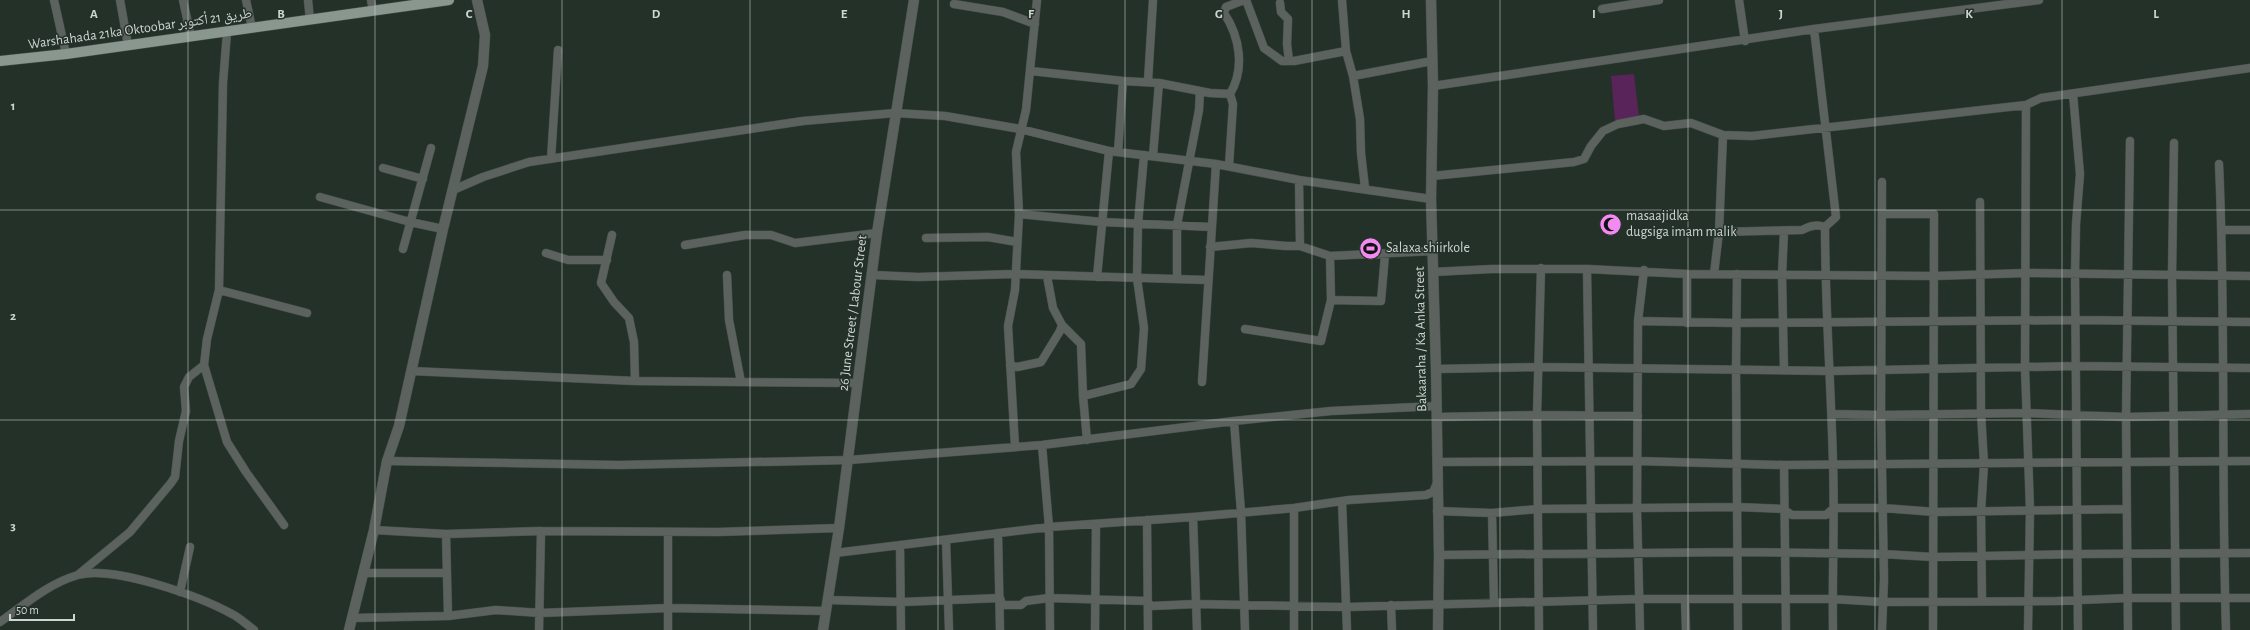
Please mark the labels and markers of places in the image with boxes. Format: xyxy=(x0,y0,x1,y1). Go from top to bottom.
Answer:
place label: masaajidka dugsiga imam malik xyxy=(1626,209,1737,239)
mosque icon: masaajidka dugsiga imam malik xyxy=(1598,211,1624,237)
sports icon: Salaxa shiirkole xyxy=(1357,235,1383,261)
place label: Salaxa shiirkole xyxy=(1386,241,1470,255)

